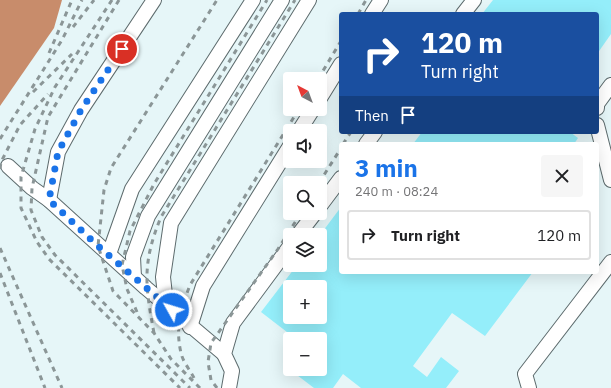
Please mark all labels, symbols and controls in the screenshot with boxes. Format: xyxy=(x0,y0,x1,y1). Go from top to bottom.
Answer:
text: 120 m xyxy=(421,24,503,61)
icon: right xyxy=(355,28,407,80)
pin xyxy=(105,32,139,66)
icon: arrive xyxy=(111,38,133,60)
text: Turn right xyxy=(421,60,499,83)
north arrow xyxy=(283,72,327,116)
map controls xyxy=(283,72,327,376)
icon: arrive xyxy=(397,104,419,126)
text: Then xyxy=(355,106,389,125)
button: sound xyxy=(283,124,327,168)
text: 3 min xyxy=(355,152,418,184)
button: close xyxy=(541,155,583,197)
button: search xyxy=(283,176,327,220)
text: 240 m · 08:24 xyxy=(355,183,438,200)
icon: right xyxy=(357,224,379,246)
text: Turn right xyxy=(391,226,460,245)
text: 120 m xyxy=(537,226,581,245)
button: layers xyxy=(283,228,327,272)
button: + xyxy=(283,280,327,324)
position arrow xyxy=(151,289,193,331)
button: − xyxy=(283,332,327,376)

